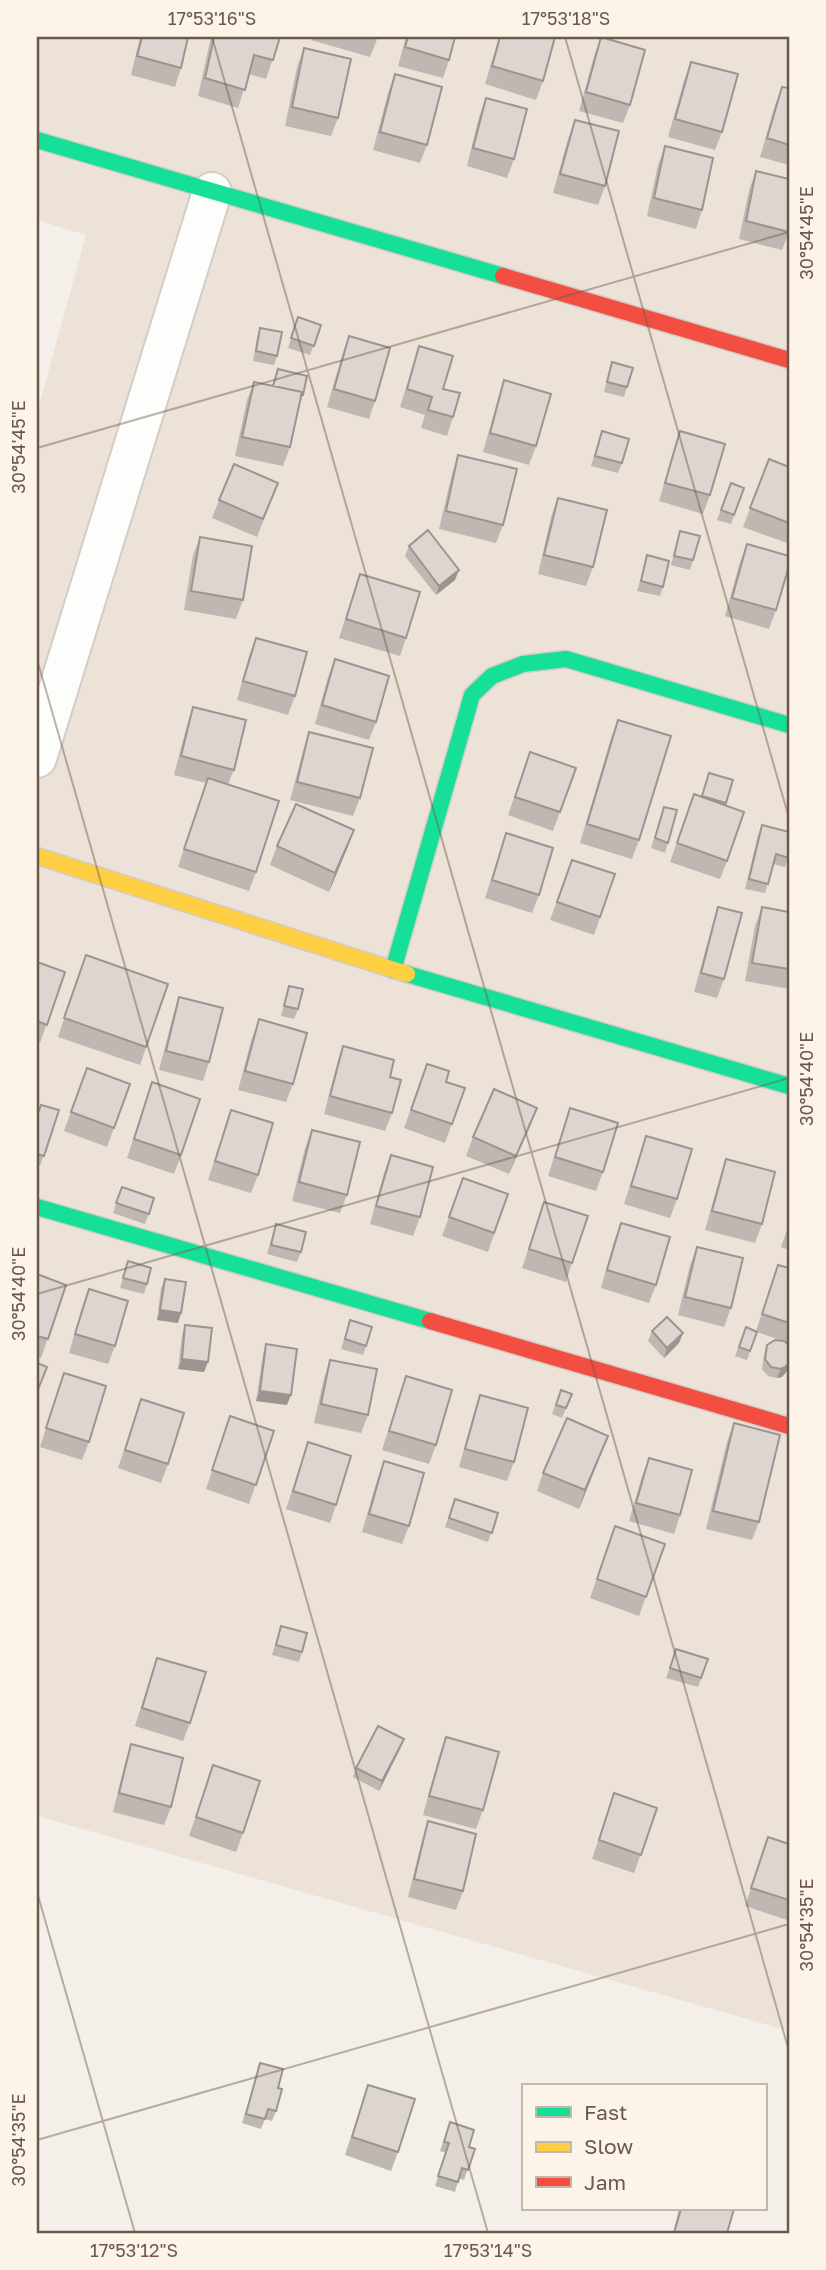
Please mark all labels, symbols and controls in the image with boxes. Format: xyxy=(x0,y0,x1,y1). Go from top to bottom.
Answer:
text: 17°53'16"S xyxy=(168,7,256,29)
text: 17°53'18"S xyxy=(522,7,610,29)
text: 30°54'45"E xyxy=(795,186,817,280)
text: 30°54'45"E xyxy=(7,400,29,494)
text: 30°54'40"E xyxy=(795,1032,817,1126)
text: 30°54'40"E xyxy=(7,1247,29,1341)
text: 30°54'35"E xyxy=(795,1878,817,1972)
legend xyxy=(522,2084,766,2210)
text: 30°54'35"E xyxy=(7,2093,29,2187)
text: Fast xyxy=(584,2099,627,2125)
text: Slow xyxy=(584,2133,633,2159)
text: Jam xyxy=(584,2169,626,2195)
text: 17°53'12"S xyxy=(90,2239,178,2261)
text: 17°53'14"S xyxy=(444,2239,532,2261)

